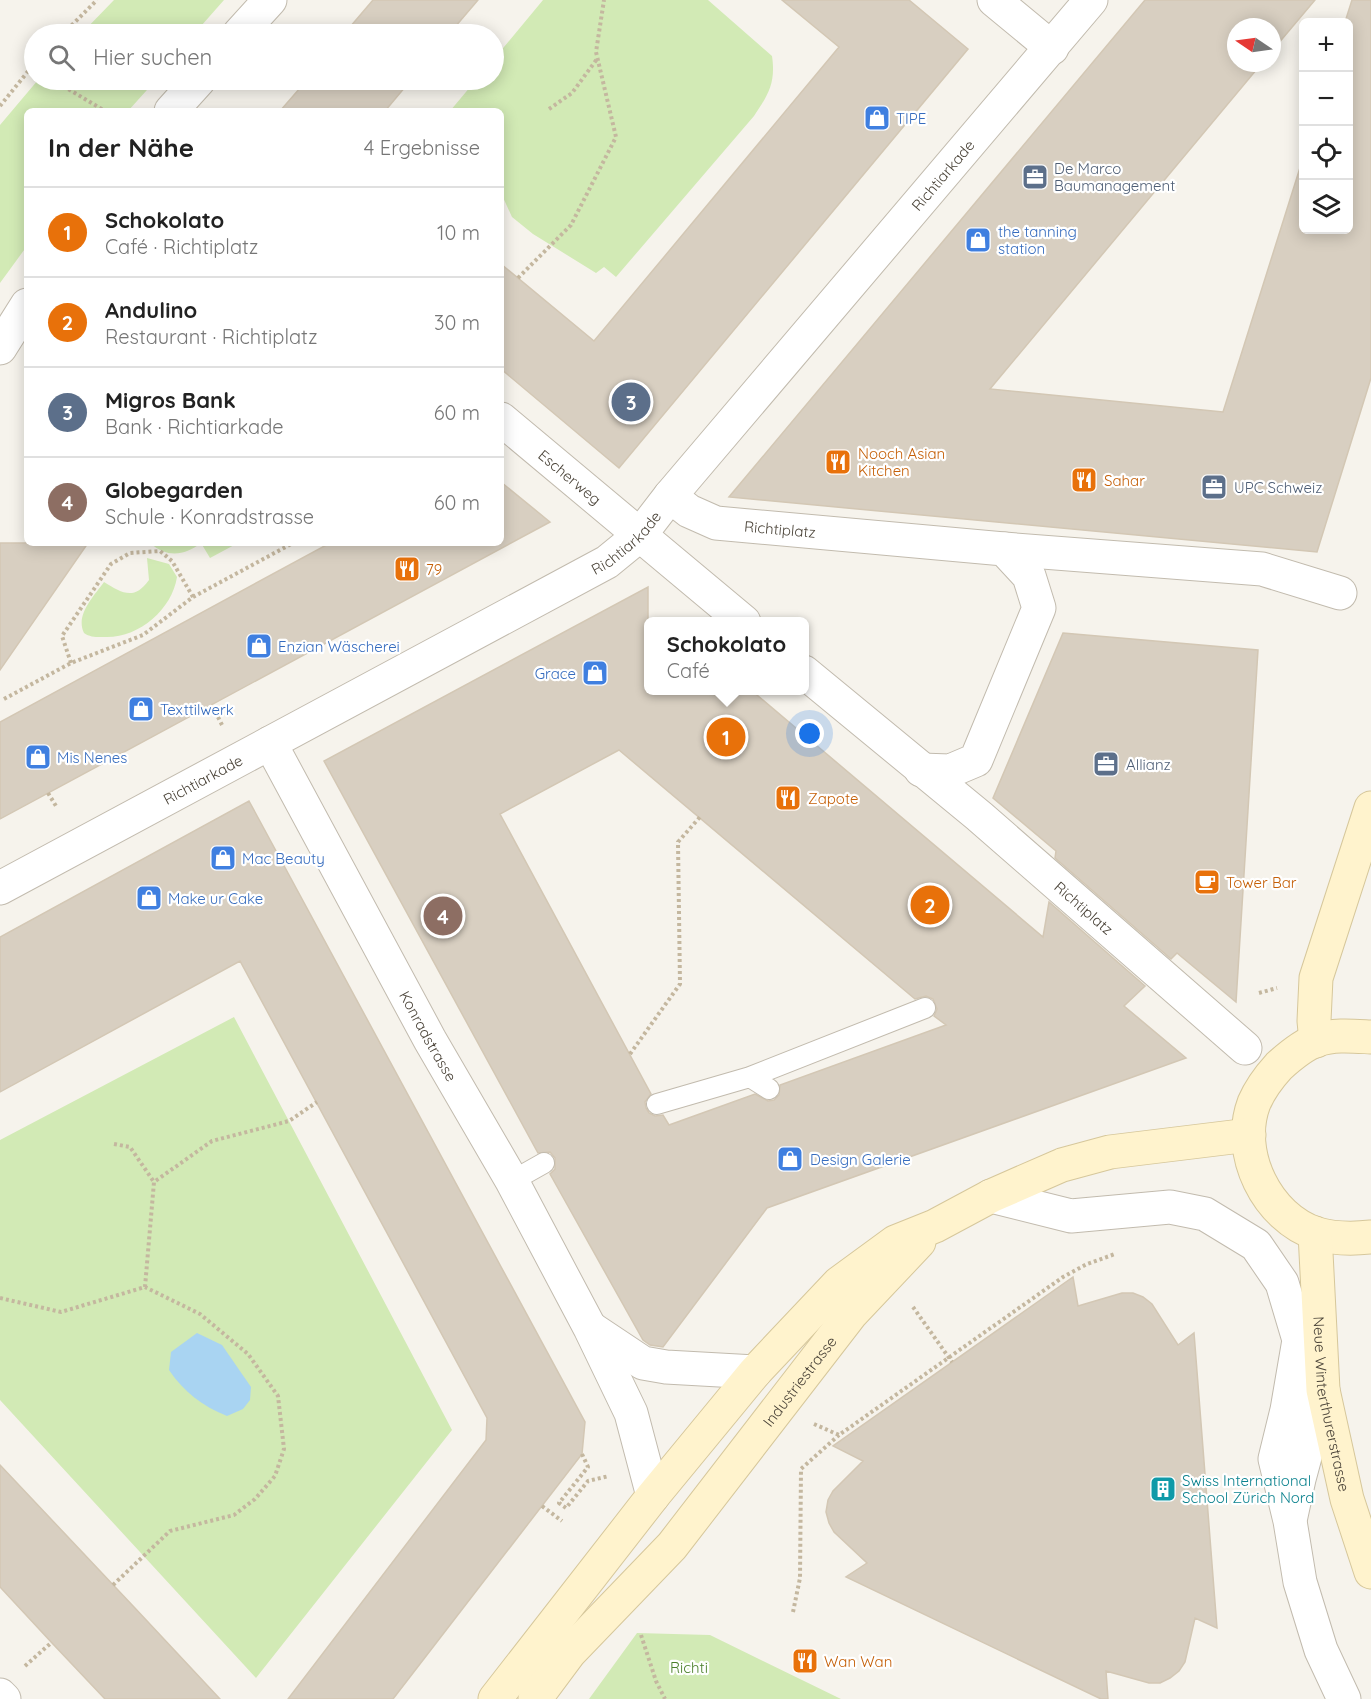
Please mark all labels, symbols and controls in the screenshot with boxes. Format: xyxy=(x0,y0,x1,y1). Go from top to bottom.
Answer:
north arrow xyxy=(1227,18,1281,72)
map controls xyxy=(1299,18,1353,234)
button: + xyxy=(1299,18,1353,72)
search box xyxy=(24,24,504,90)
icon: search xyxy=(45,41,78,74)
text: Hier suchen xyxy=(93,43,212,71)
button: − xyxy=(1299,72,1353,126)
shop icon: TIPE xyxy=(862,103,892,133)
place label: TIPE xyxy=(896,109,926,128)
button: locate xyxy=(1299,126,1353,180)
text: In der Nähe xyxy=(48,131,194,164)
text: 4 Ergebnisse xyxy=(364,135,480,160)
street label: Richtiarkade xyxy=(907,135,978,214)
place label: De Marco Baumanagement xyxy=(1054,159,1175,195)
office icon: De Marco Baumanagement xyxy=(1020,162,1050,192)
button: layers xyxy=(1299,180,1353,234)
text: Schokolato xyxy=(105,206,224,234)
text: 1 xyxy=(64,220,71,245)
text: 10 m xyxy=(437,220,480,245)
place label: the tanning station xyxy=(998,222,1077,258)
shop icon: the tanning station xyxy=(963,225,993,255)
text: Café · Richtiplatz xyxy=(105,234,258,259)
text: Andulino xyxy=(105,296,197,324)
text: 2 xyxy=(62,310,73,335)
text: 30 m xyxy=(434,310,480,335)
text: Restaurant · Richtiplatz xyxy=(105,324,317,349)
pin: 3 xyxy=(612,380,650,424)
text: Migros Bank xyxy=(105,386,236,414)
text: 3 xyxy=(62,400,73,425)
text: 60 m xyxy=(434,400,480,425)
text: Bank · Richtiarkade xyxy=(105,414,284,439)
place label: Nooch Asian Kitchen xyxy=(858,444,945,480)
street label: Escherweg xyxy=(535,445,605,508)
restaurant icon: Nooch Asian Kitchen xyxy=(823,447,853,477)
restaurant icon: Sahar xyxy=(1069,465,1099,495)
place label: Sahar xyxy=(1104,471,1145,490)
office icon: UPC Schweiz xyxy=(1199,472,1229,502)
text: Globegarden xyxy=(105,476,243,504)
place label: UPC Schweiz xyxy=(1234,478,1322,497)
text: 4 xyxy=(62,490,73,515)
text: 60 m xyxy=(434,490,480,515)
text: Schule · Konradstrasse xyxy=(105,504,314,529)
street label: Richtiarkade xyxy=(588,507,665,578)
street label: Richtiplatz xyxy=(743,516,817,541)
restaurant icon: 79 xyxy=(392,554,422,584)
place label: 79 xyxy=(426,560,442,579)
popup xyxy=(644,617,809,695)
text: Schokolato xyxy=(667,630,786,658)
shop icon: Enzian Wäscherei xyxy=(244,631,274,661)
place label: Enzian Wäscherei xyxy=(278,637,400,656)
shop icon: Grace xyxy=(580,658,610,688)
text: Café xyxy=(667,658,710,683)
place label: Grace xyxy=(535,664,576,683)
shop icon: Texttilwerk xyxy=(126,694,156,724)
place label: Texttilwerk xyxy=(160,700,234,719)
pin: 1 xyxy=(706,714,746,760)
your location xyxy=(795,719,824,748)
shop icon: Mis Nenes xyxy=(23,742,53,772)
place label: Mis Nenes xyxy=(57,748,127,767)
office icon: Allianz xyxy=(1091,749,1121,779)
street label: Richtiarkade xyxy=(160,750,246,808)
place label: Allianz xyxy=(1126,755,1171,774)
restaurant icon: Zapote xyxy=(773,783,803,813)
place label: Zapote xyxy=(808,789,858,808)
shop icon: Mac Beauty xyxy=(208,843,238,873)
place label: Mac Beauty xyxy=(242,849,325,868)
cafe icon: Tower Bar xyxy=(1192,867,1222,897)
place label: Tower Bar xyxy=(1226,873,1297,892)
street label: Richtiplatz xyxy=(1051,877,1117,938)
pin: 2 xyxy=(910,882,950,928)
shop icon: Make ur Cake xyxy=(134,883,164,913)
place label: Make ur Cake xyxy=(168,889,263,908)
pin: 4 xyxy=(424,894,462,938)
street label: Konradstrasse xyxy=(396,987,461,1085)
shop icon: Design Galerie xyxy=(775,1144,805,1174)
place label: Design Galerie xyxy=(810,1150,911,1169)
street label: Neue Winterthurerstrasse xyxy=(1310,1316,1355,1493)
street label: Industriestrasse xyxy=(758,1332,840,1430)
place label: Swiss International School Zürich Nord xyxy=(1182,1471,1314,1507)
building icon: Swiss International School Zürich Nord xyxy=(1148,1474,1178,1504)
restaurant icon: Wan Wan xyxy=(790,1646,820,1676)
place label: Wan Wan xyxy=(824,1652,892,1671)
park label: Richti xyxy=(670,1658,708,1677)

